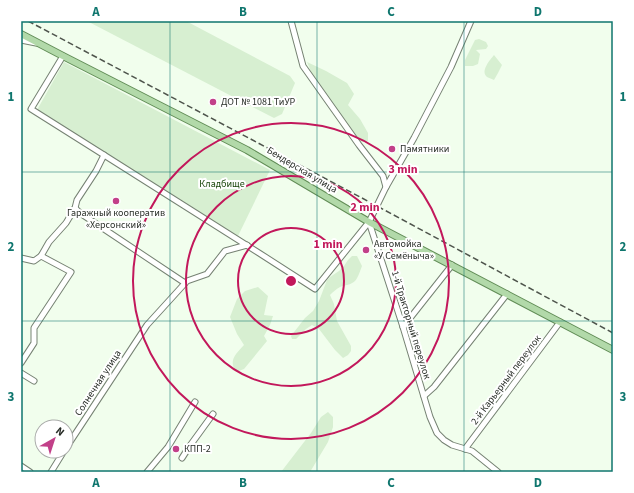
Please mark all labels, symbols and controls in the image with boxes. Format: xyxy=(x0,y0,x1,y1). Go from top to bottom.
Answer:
text: A xyxy=(91,3,100,21)
text: B xyxy=(239,3,247,21)
text: C xyxy=(387,3,395,21)
text: D xyxy=(534,3,542,21)
text: 1 xyxy=(8,88,15,106)
text: 1 xyxy=(620,88,627,106)
place label: ДОТ № 1081 ТиУР xyxy=(221,95,296,109)
marker: ДОТ № 1081 ТиУР xyxy=(208,97,218,107)
place label: Памятники xyxy=(400,142,449,156)
street label: Бендерская улица xyxy=(264,143,340,197)
marker: Памятники xyxy=(387,144,397,154)
text: 3 min xyxy=(388,161,418,178)
park label: Кладбище xyxy=(199,177,245,191)
marker: Гаражный кооператив «Херсонский» xyxy=(111,196,121,206)
text: 2 min xyxy=(350,199,380,216)
place label: Гаражный кооператив «Херсонский» xyxy=(67,206,165,232)
text: 1 min xyxy=(313,236,343,253)
place label: Автомойка «У Семёныча» xyxy=(374,237,434,263)
text: 2 xyxy=(8,238,15,256)
text: 2 xyxy=(620,238,627,256)
marker: Автомойка «У Семёныча» xyxy=(361,245,371,255)
street label: 1-й Тракторный переулок xyxy=(388,269,434,381)
centre of rings xyxy=(284,274,298,288)
street label: 2-й Карьерный переулок xyxy=(468,332,544,428)
street label: Солнечная улица xyxy=(71,347,125,419)
text: 3 xyxy=(8,388,15,406)
text: 3 xyxy=(620,388,627,406)
north arrow xyxy=(34,419,74,459)
text: N xyxy=(52,423,68,440)
place label: КПП-2 xyxy=(184,442,211,456)
marker: КПП-2 xyxy=(171,444,181,454)
text: A xyxy=(91,474,100,492)
text: B xyxy=(239,474,247,492)
text: C xyxy=(387,474,395,492)
text: D xyxy=(534,474,542,492)

